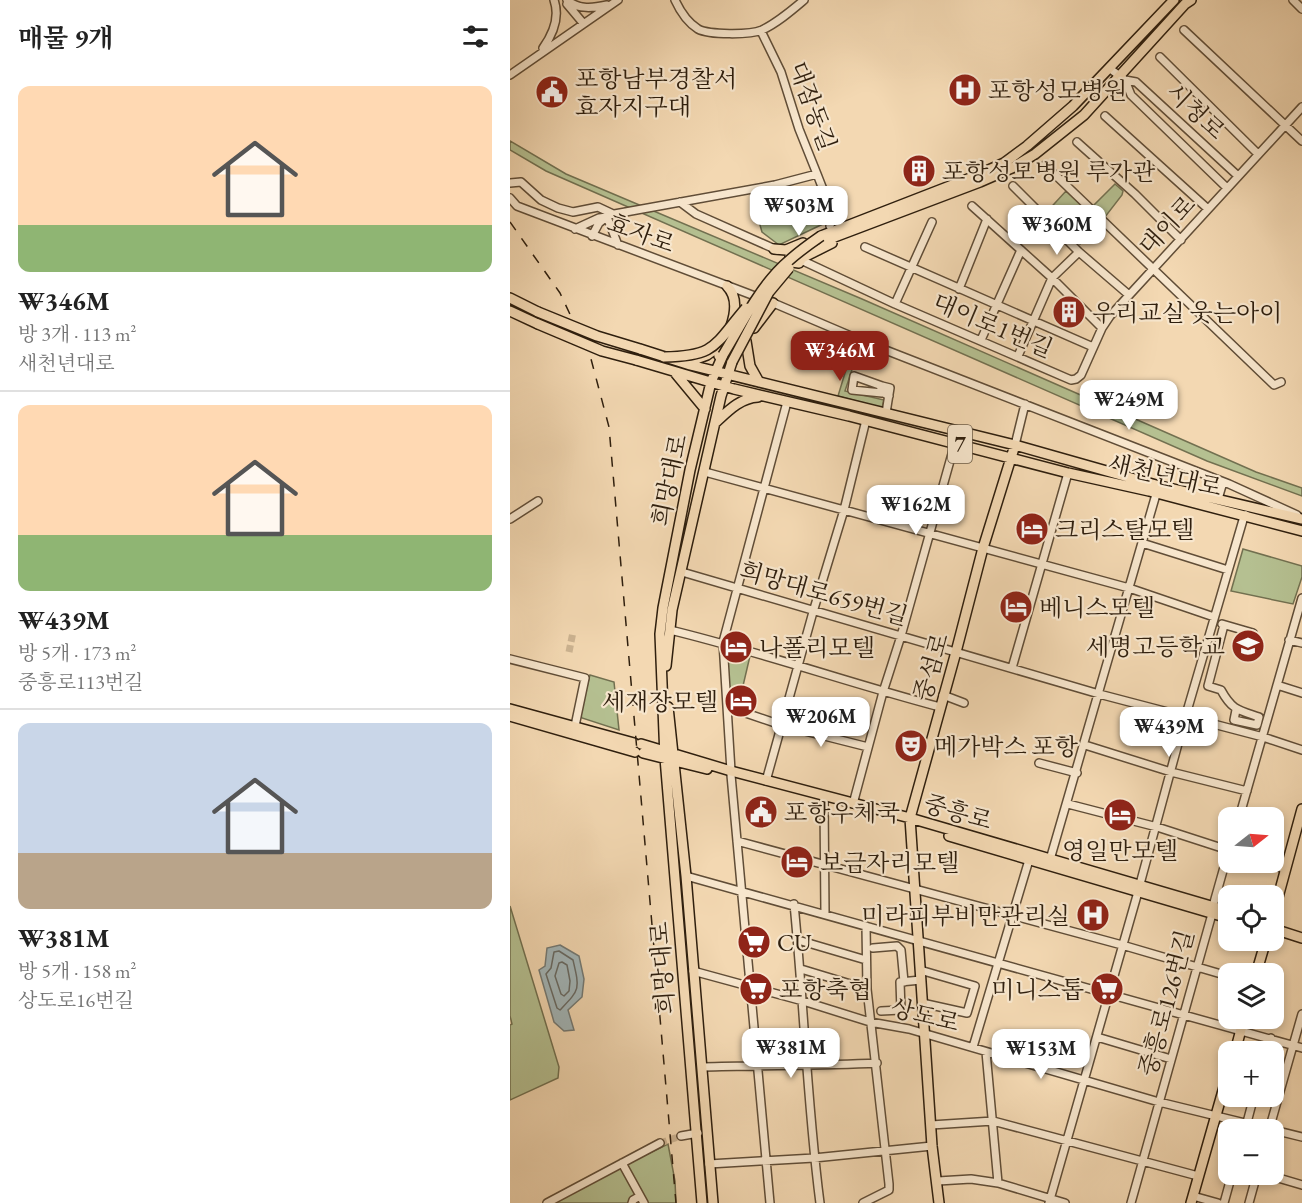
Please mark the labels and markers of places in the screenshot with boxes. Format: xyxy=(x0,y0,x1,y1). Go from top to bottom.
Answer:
place label: 포항남부경찰서 효자지구대 xyxy=(575,63,737,122)
hospital icon: 포항성모병원 xyxy=(947,72,983,108)
public building icon: 포항남부경찰서 효자지구대 xyxy=(534,74,570,110)
place label: 포항성모병원 xyxy=(988,75,1127,106)
building icon: 포항성모병원 루가관 xyxy=(901,153,937,189)
place label: 포항성모병원 루가관 xyxy=(942,156,1155,187)
pin: ₩503M xyxy=(757,186,841,237)
pin: ₩360M xyxy=(1015,205,1099,256)
building icon: 우리교실 웃는아이 xyxy=(1051,294,1087,330)
place label: 우리교실 웃는아이 xyxy=(1092,297,1282,328)
pin: ₩346M xyxy=(798,331,882,382)
pin: ₩249M xyxy=(1087,380,1171,431)
pin: ₩162M xyxy=(874,485,958,536)
hotel icon: 크리스탈모텔 xyxy=(1014,511,1050,547)
place label: 크리스탈모텔 xyxy=(1055,514,1194,545)
hotel icon: 베니스모텔 xyxy=(998,589,1034,625)
place label: 베니스모텔 xyxy=(1039,592,1155,623)
school or university icon: 세명고등학교 xyxy=(1230,628,1266,664)
hotel icon: 나폴리모텔 xyxy=(718,629,754,665)
place label: 세명고등학교 xyxy=(1086,631,1225,662)
place label: 나폴리모텔 xyxy=(759,632,875,663)
hotel icon: 세재장모텔 xyxy=(723,683,759,719)
place label: 세재장모텔 xyxy=(602,686,718,717)
pin: ₩206M xyxy=(779,697,863,748)
pin: ₩439M xyxy=(1127,707,1211,758)
theatre icon: 메가박스 포항 xyxy=(893,728,929,764)
place label: 메가박스 포항 xyxy=(934,731,1079,762)
public building icon: 포항우체국 xyxy=(743,794,779,830)
place label: 포항우체국 xyxy=(784,797,900,828)
hotel icon: 영일만모텔 xyxy=(1102,797,1138,833)
place label: 영일만모텔 xyxy=(1062,835,1178,866)
hotel icon: 보금자리모텔 xyxy=(779,844,815,880)
place label: 보금자리모텔 xyxy=(820,847,959,878)
hospital icon: 미라피부비만관리실 xyxy=(1075,897,1111,933)
place label: 미라피부비만관리실 xyxy=(861,900,1070,931)
supermarket icon: CU xyxy=(736,924,772,960)
place label: CU xyxy=(777,927,812,958)
supermarket icon: 포항축협 xyxy=(738,971,774,1007)
supermarket icon: 미니스톱 xyxy=(1089,971,1125,1007)
place label: 포항축협 xyxy=(779,974,872,1005)
place label: 미니스톱 xyxy=(991,974,1084,1005)
pin: ₩381M xyxy=(749,1028,833,1079)
pin: ₩153M xyxy=(999,1029,1083,1080)

